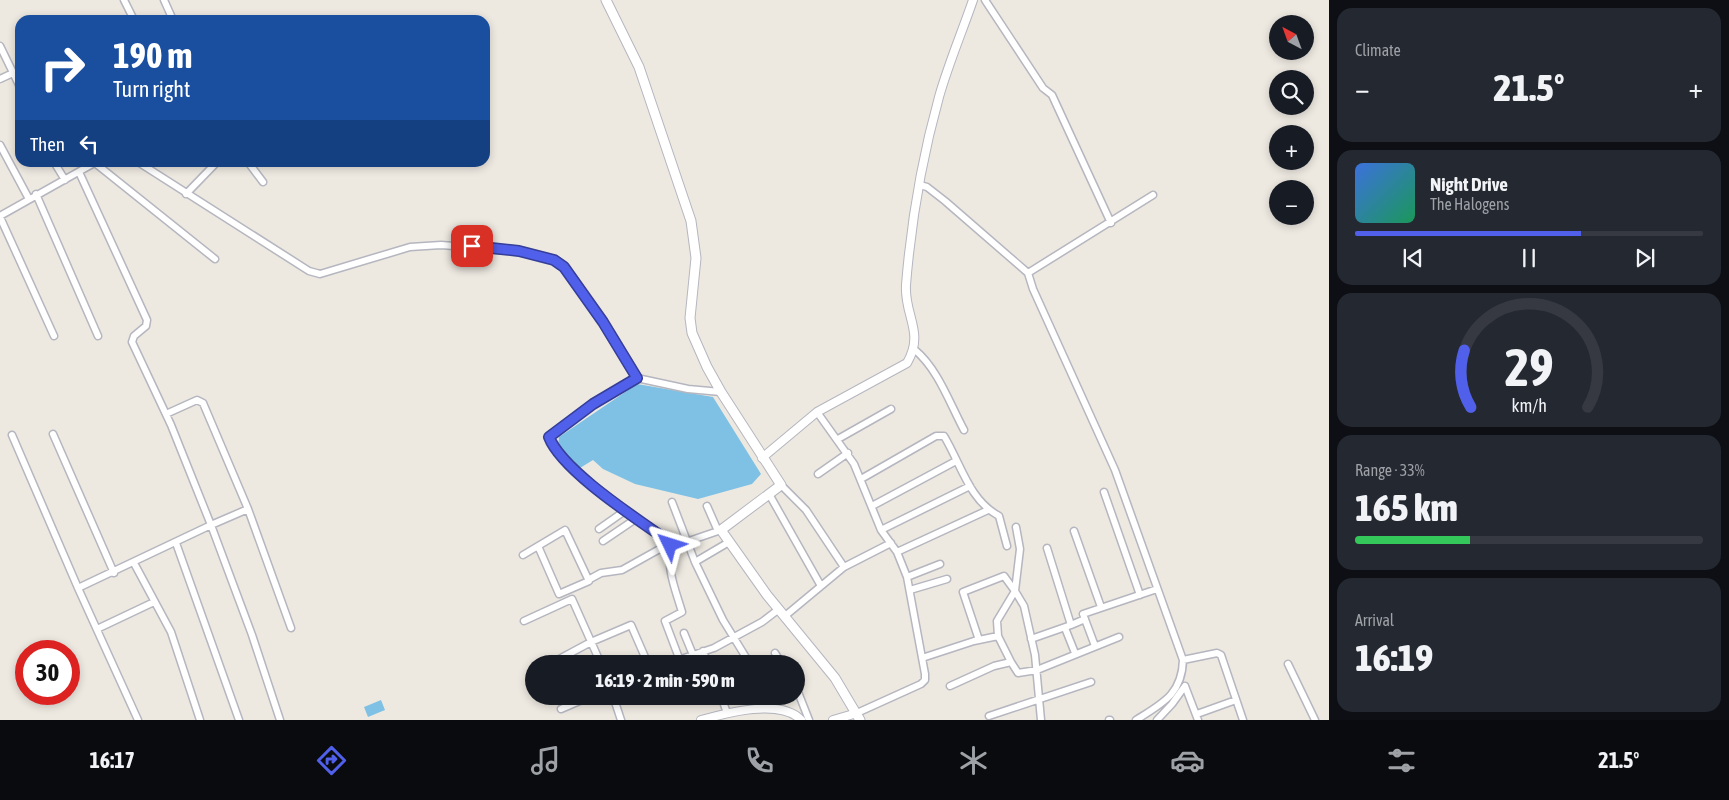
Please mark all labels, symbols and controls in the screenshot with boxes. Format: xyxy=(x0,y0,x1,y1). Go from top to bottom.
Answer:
north arrow xyxy=(1269,15,1314,60)
map controls xyxy=(1269,15,1314,225)
icon: right xyxy=(30,35,95,100)
text: 190 m xyxy=(113,35,192,75)
text: Climate xyxy=(1355,41,1401,59)
text: 21.5° xyxy=(1494,66,1564,109)
button: search xyxy=(1269,70,1314,115)
text: − xyxy=(1355,72,1370,104)
text: + xyxy=(1688,72,1703,104)
text: Turn right xyxy=(113,76,190,102)
button: + xyxy=(1269,125,1314,170)
icon: left xyxy=(75,130,103,158)
text: Then xyxy=(30,133,65,155)
text: Night Drive xyxy=(1430,173,1508,195)
button: − xyxy=(1269,180,1314,225)
text: The Halogens xyxy=(1430,195,1510,213)
pin xyxy=(451,225,493,267)
icon: arrive xyxy=(458,232,486,260)
icon: previous xyxy=(1399,244,1427,272)
icon: pause xyxy=(1515,244,1543,272)
icon: next xyxy=(1631,244,1659,272)
text: 29 xyxy=(1505,337,1553,397)
text: km/h xyxy=(1511,395,1547,416)
text: Range · 33% xyxy=(1355,461,1425,479)
text: 165 km xyxy=(1355,486,1458,529)
position arrow xyxy=(643,518,695,570)
text: Arrival xyxy=(1355,611,1394,629)
text: 16:19 xyxy=(1355,636,1433,679)
speed limit sign: 30 xyxy=(15,640,80,705)
text: 16:19 · 2 min · 590 m xyxy=(595,669,735,691)
icon: directions xyxy=(314,743,349,778)
icon: music xyxy=(528,743,563,778)
icon: phone xyxy=(742,743,777,778)
icon: climate xyxy=(956,743,991,778)
icon: car xyxy=(1170,743,1205,778)
icon: filters xyxy=(1384,743,1419,778)
text: 16:17 xyxy=(90,747,135,773)
text: 21.5° xyxy=(1598,747,1639,773)

